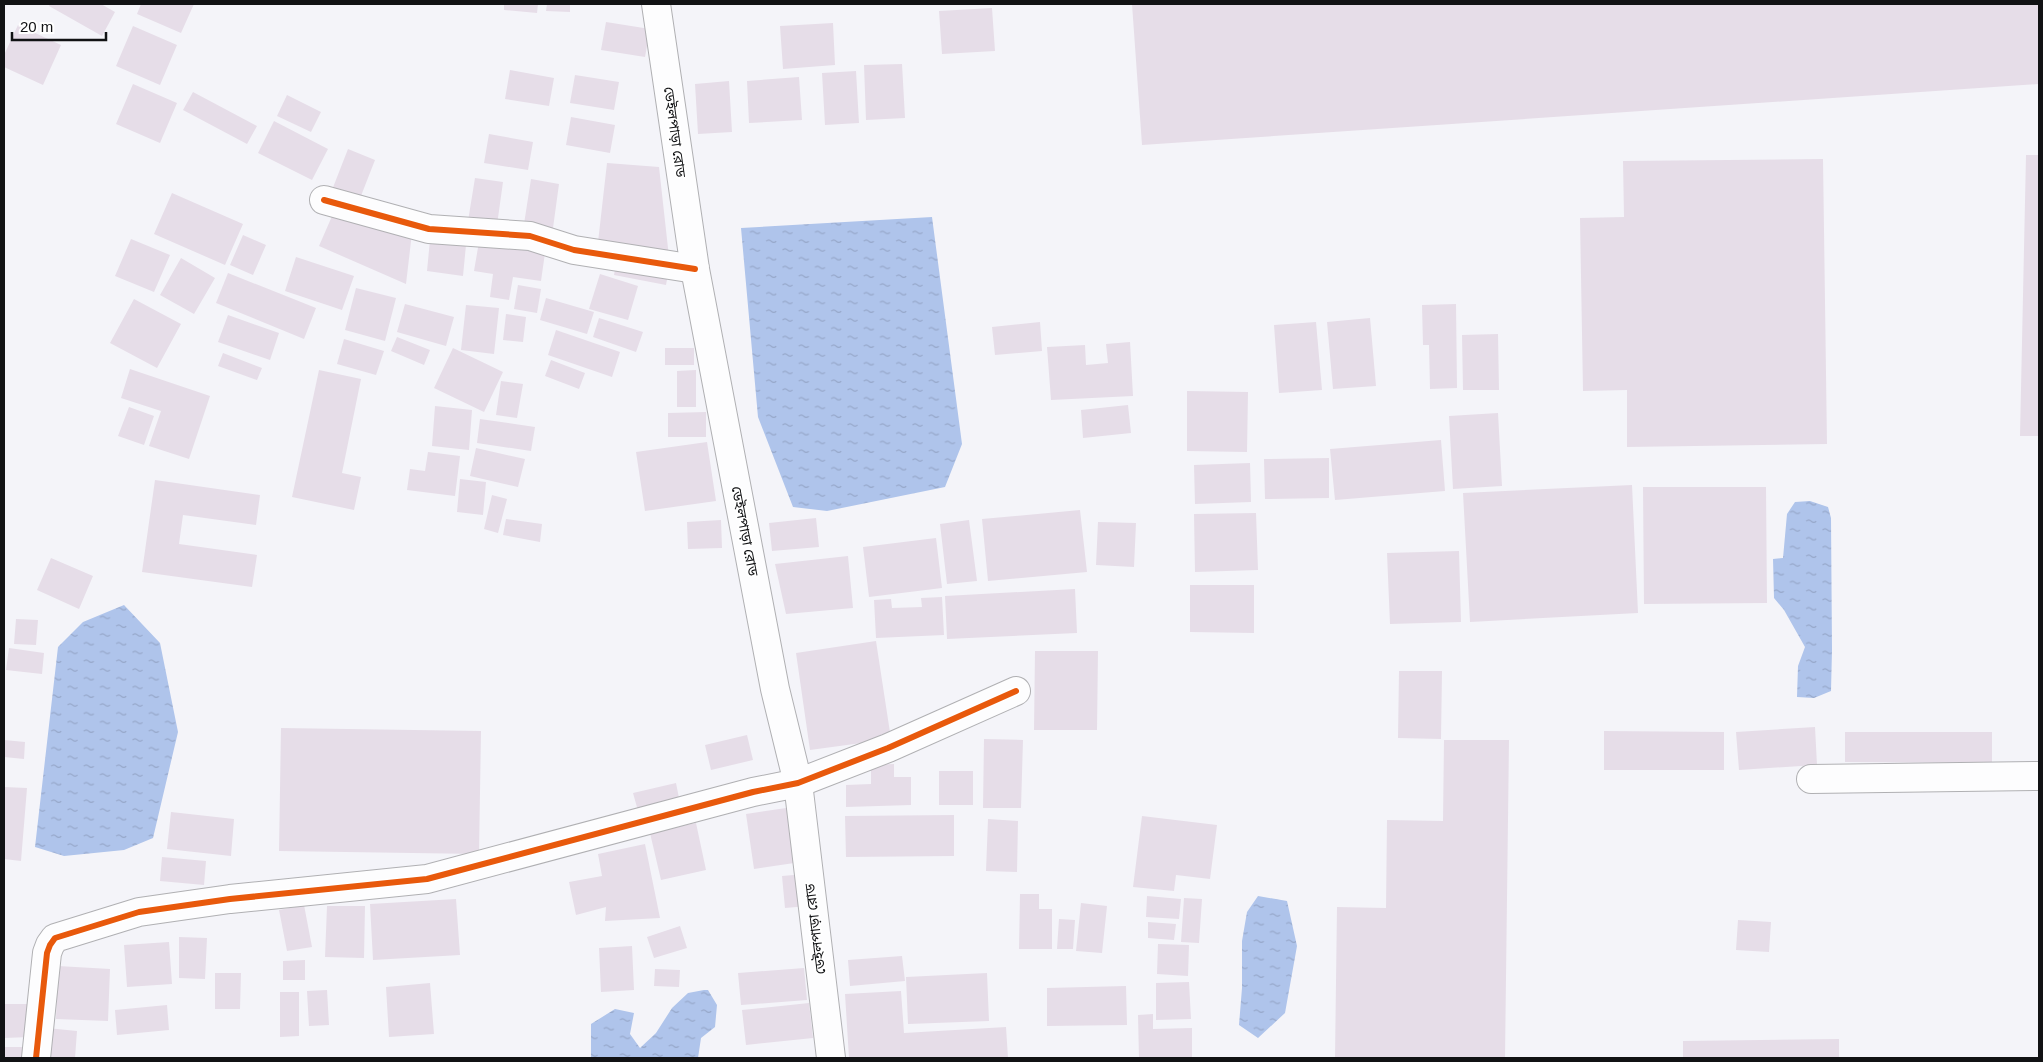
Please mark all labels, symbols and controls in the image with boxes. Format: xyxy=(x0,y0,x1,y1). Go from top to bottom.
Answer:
scale bar xyxy=(12,10,106,42)
text: 20 m xyxy=(20,18,53,35)
street label: ডেইলপাড়া রোড xyxy=(661,86,689,179)
street label: ডেইলপাড়া রোড xyxy=(728,485,762,578)
street label: ডেইলপাড়া রোড xyxy=(801,882,828,975)

